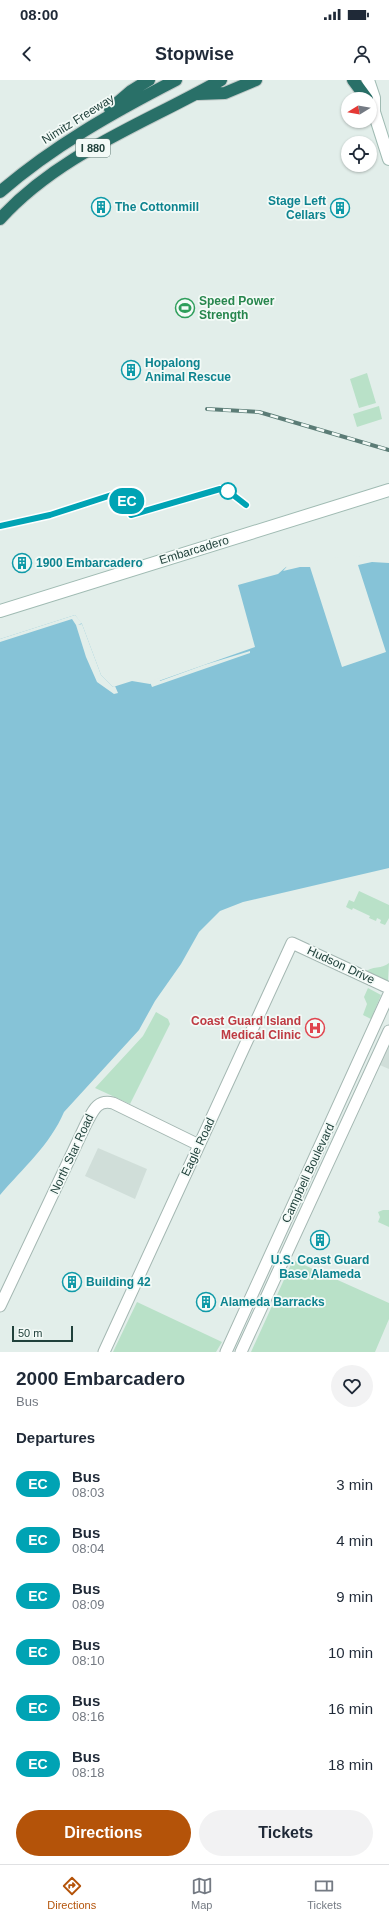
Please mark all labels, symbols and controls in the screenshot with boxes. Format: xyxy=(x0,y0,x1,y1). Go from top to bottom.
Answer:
text: 08:00 xyxy=(20,6,58,23)
icon: back xyxy=(16,43,38,65)
icon: person xyxy=(351,43,373,65)
text: Stopwise xyxy=(155,44,234,64)
street label: Nimitz Freeway xyxy=(39,91,117,147)
north arrow xyxy=(341,92,377,128)
map controls xyxy=(341,92,377,172)
button: locate xyxy=(341,136,377,172)
road number: I 880 xyxy=(76,139,110,157)
place label: Stage Left Cellars xyxy=(268,194,326,222)
building icon: The Cottonmill xyxy=(90,196,112,218)
building icon: Stage Left Cellars xyxy=(329,197,351,219)
place label: The Cottonmill xyxy=(115,200,199,214)
place label: Speed Power Strength xyxy=(199,294,275,322)
sports icon: Speed Power Strength xyxy=(174,297,196,319)
place label: Hopalong Animal Rescue xyxy=(145,356,231,384)
building icon: Hopalong Animal Rescue xyxy=(120,359,142,381)
unlabelled marker xyxy=(219,482,237,500)
line badge: EC xyxy=(109,488,145,514)
text: EC xyxy=(117,493,137,509)
street label: Embarcadero xyxy=(158,533,231,567)
building icon: 1900 Embarcadero xyxy=(11,552,33,574)
place label: 1900 Embarcadero xyxy=(36,556,143,570)
street label: Hudson Drive xyxy=(305,943,377,987)
place label: Coast Guard Island Medical Clinic xyxy=(191,1014,301,1042)
hospital icon: Coast Guard Island Medical Clinic xyxy=(304,1017,326,1039)
street label: North Star Road xyxy=(47,1112,97,1196)
street label: Eagle Road xyxy=(178,1116,218,1178)
street label: Campbell Boulevard xyxy=(279,1121,337,1225)
building icon: U.S. Coast Guard Base Alameda xyxy=(309,1229,331,1251)
place label: U.S. Coast Guard Base Alameda xyxy=(271,1253,369,1281)
building icon: Building 42 xyxy=(61,1271,83,1293)
place label: Building 42 xyxy=(86,1275,151,1289)
building icon: Alameda Barracks xyxy=(195,1291,217,1313)
place label: Alameda Barracks xyxy=(220,1295,325,1309)
scale bar xyxy=(12,1324,73,1343)
text: 50 m xyxy=(18,1327,42,1339)
button: heart xyxy=(331,1365,373,1407)
text: 2000 Embarcadero xyxy=(16,1368,185,1389)
text: Bus xyxy=(16,1394,38,1409)
text: Departures xyxy=(16,1429,95,1446)
text: Bus xyxy=(72,1468,100,1485)
text: EC xyxy=(28,1476,48,1492)
text: 3 min xyxy=(336,1476,373,1493)
text: 08:03 xyxy=(72,1485,105,1500)
text: Bus xyxy=(72,1524,100,1541)
text: EC xyxy=(28,1532,48,1548)
text: 4 min xyxy=(336,1532,373,1549)
text: 08:04 xyxy=(72,1541,105,1556)
text: Bus xyxy=(72,1580,100,1597)
text: EC xyxy=(28,1588,48,1604)
text: 9 min xyxy=(336,1588,373,1605)
text: 08:09 xyxy=(72,1597,105,1612)
text: Bus xyxy=(72,1636,100,1653)
text: EC xyxy=(28,1644,48,1660)
text: 10 min xyxy=(328,1644,373,1661)
text: 08:10 xyxy=(72,1653,105,1668)
text: Bus xyxy=(72,1692,100,1709)
text: EC xyxy=(28,1700,48,1716)
text: 16 min xyxy=(328,1700,373,1717)
text: 08:16 xyxy=(72,1709,105,1724)
text: Bus xyxy=(72,1748,100,1765)
text: EC xyxy=(28,1756,48,1772)
text: 18 min xyxy=(328,1756,373,1773)
text: 08:18 xyxy=(72,1765,105,1780)
button: Directions xyxy=(16,1810,191,1856)
button: Tickets xyxy=(199,1810,373,1856)
tab: Directions xyxy=(47,1875,96,1911)
tab: Map xyxy=(191,1875,213,1911)
tab: Tickets xyxy=(307,1875,342,1911)

